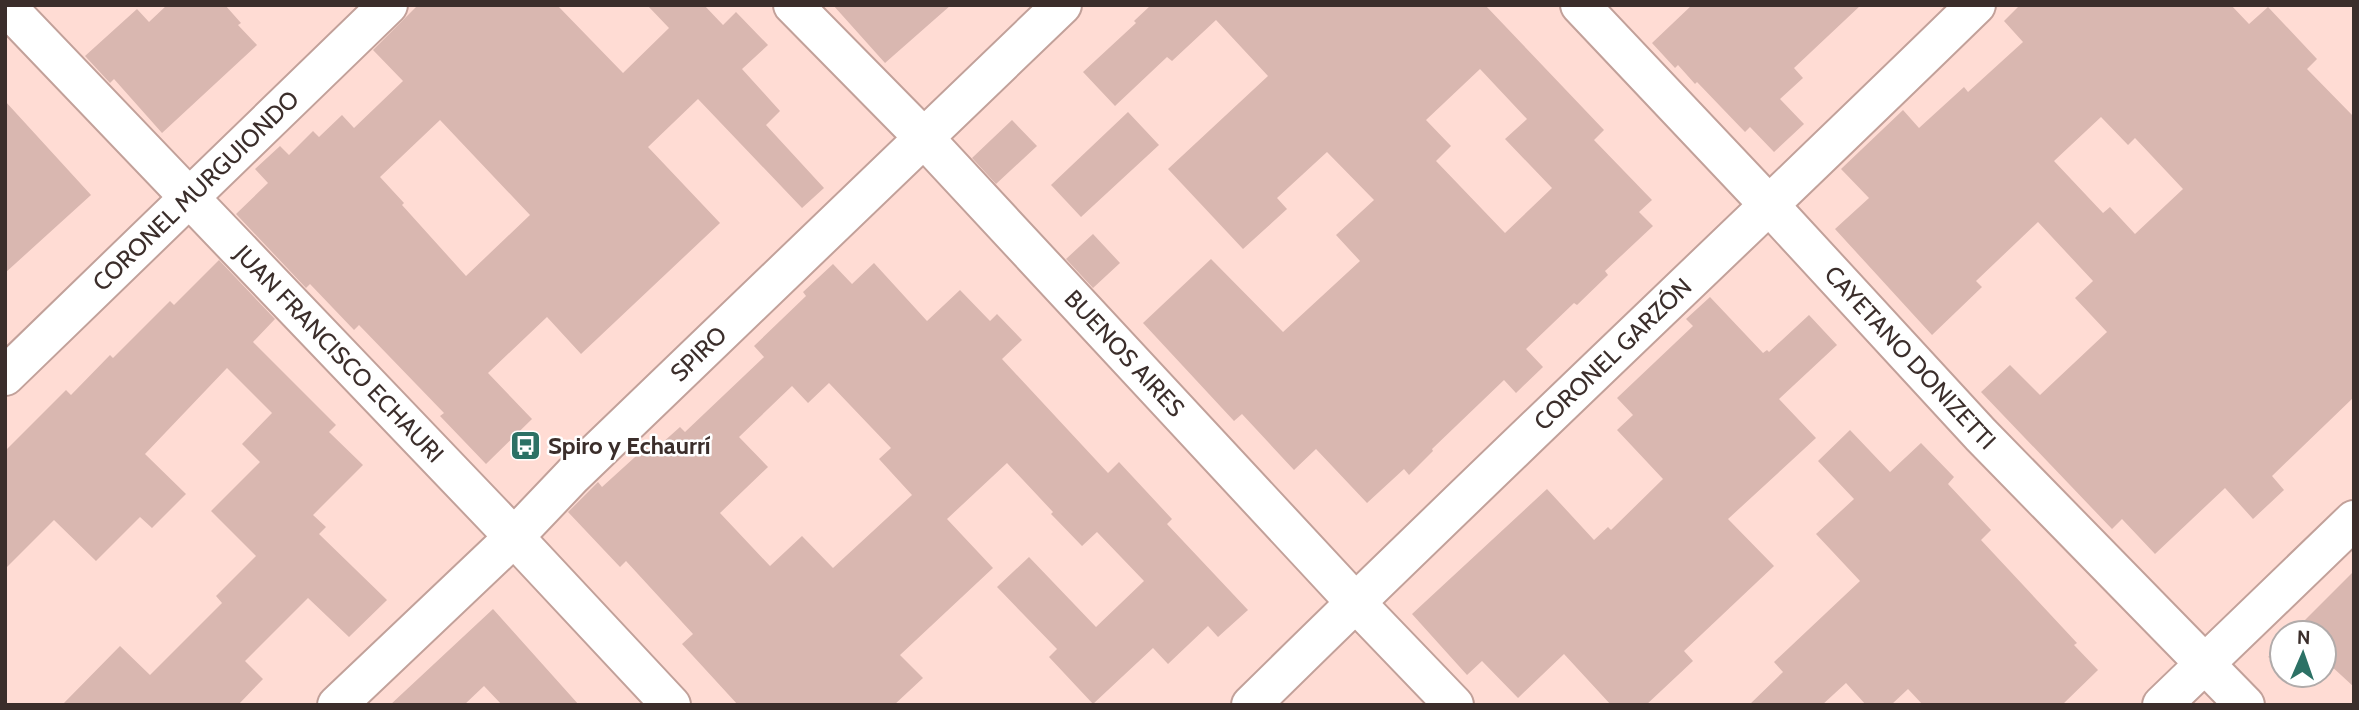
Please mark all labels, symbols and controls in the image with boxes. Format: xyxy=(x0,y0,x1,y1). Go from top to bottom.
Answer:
street label: CORONEL MURGUIONDO xyxy=(87,84,305,297)
street label: JUAN FRANCISCO ECHAURI xyxy=(228,238,450,468)
street label: CAYETANO DONIZETTI xyxy=(1819,260,2002,455)
street label: CORONEL GARZÓN xyxy=(1528,272,1697,436)
street label: BUENOS AIRES xyxy=(1059,284,1191,423)
street label: SPIRO xyxy=(664,320,733,387)
bus stop icon: Spiro y Echaurrí xyxy=(508,429,542,463)
place label: Spiro y Echaurrí xyxy=(548,431,711,460)
north arrow xyxy=(2268,619,2338,689)
text: N xyxy=(2296,626,2311,649)

